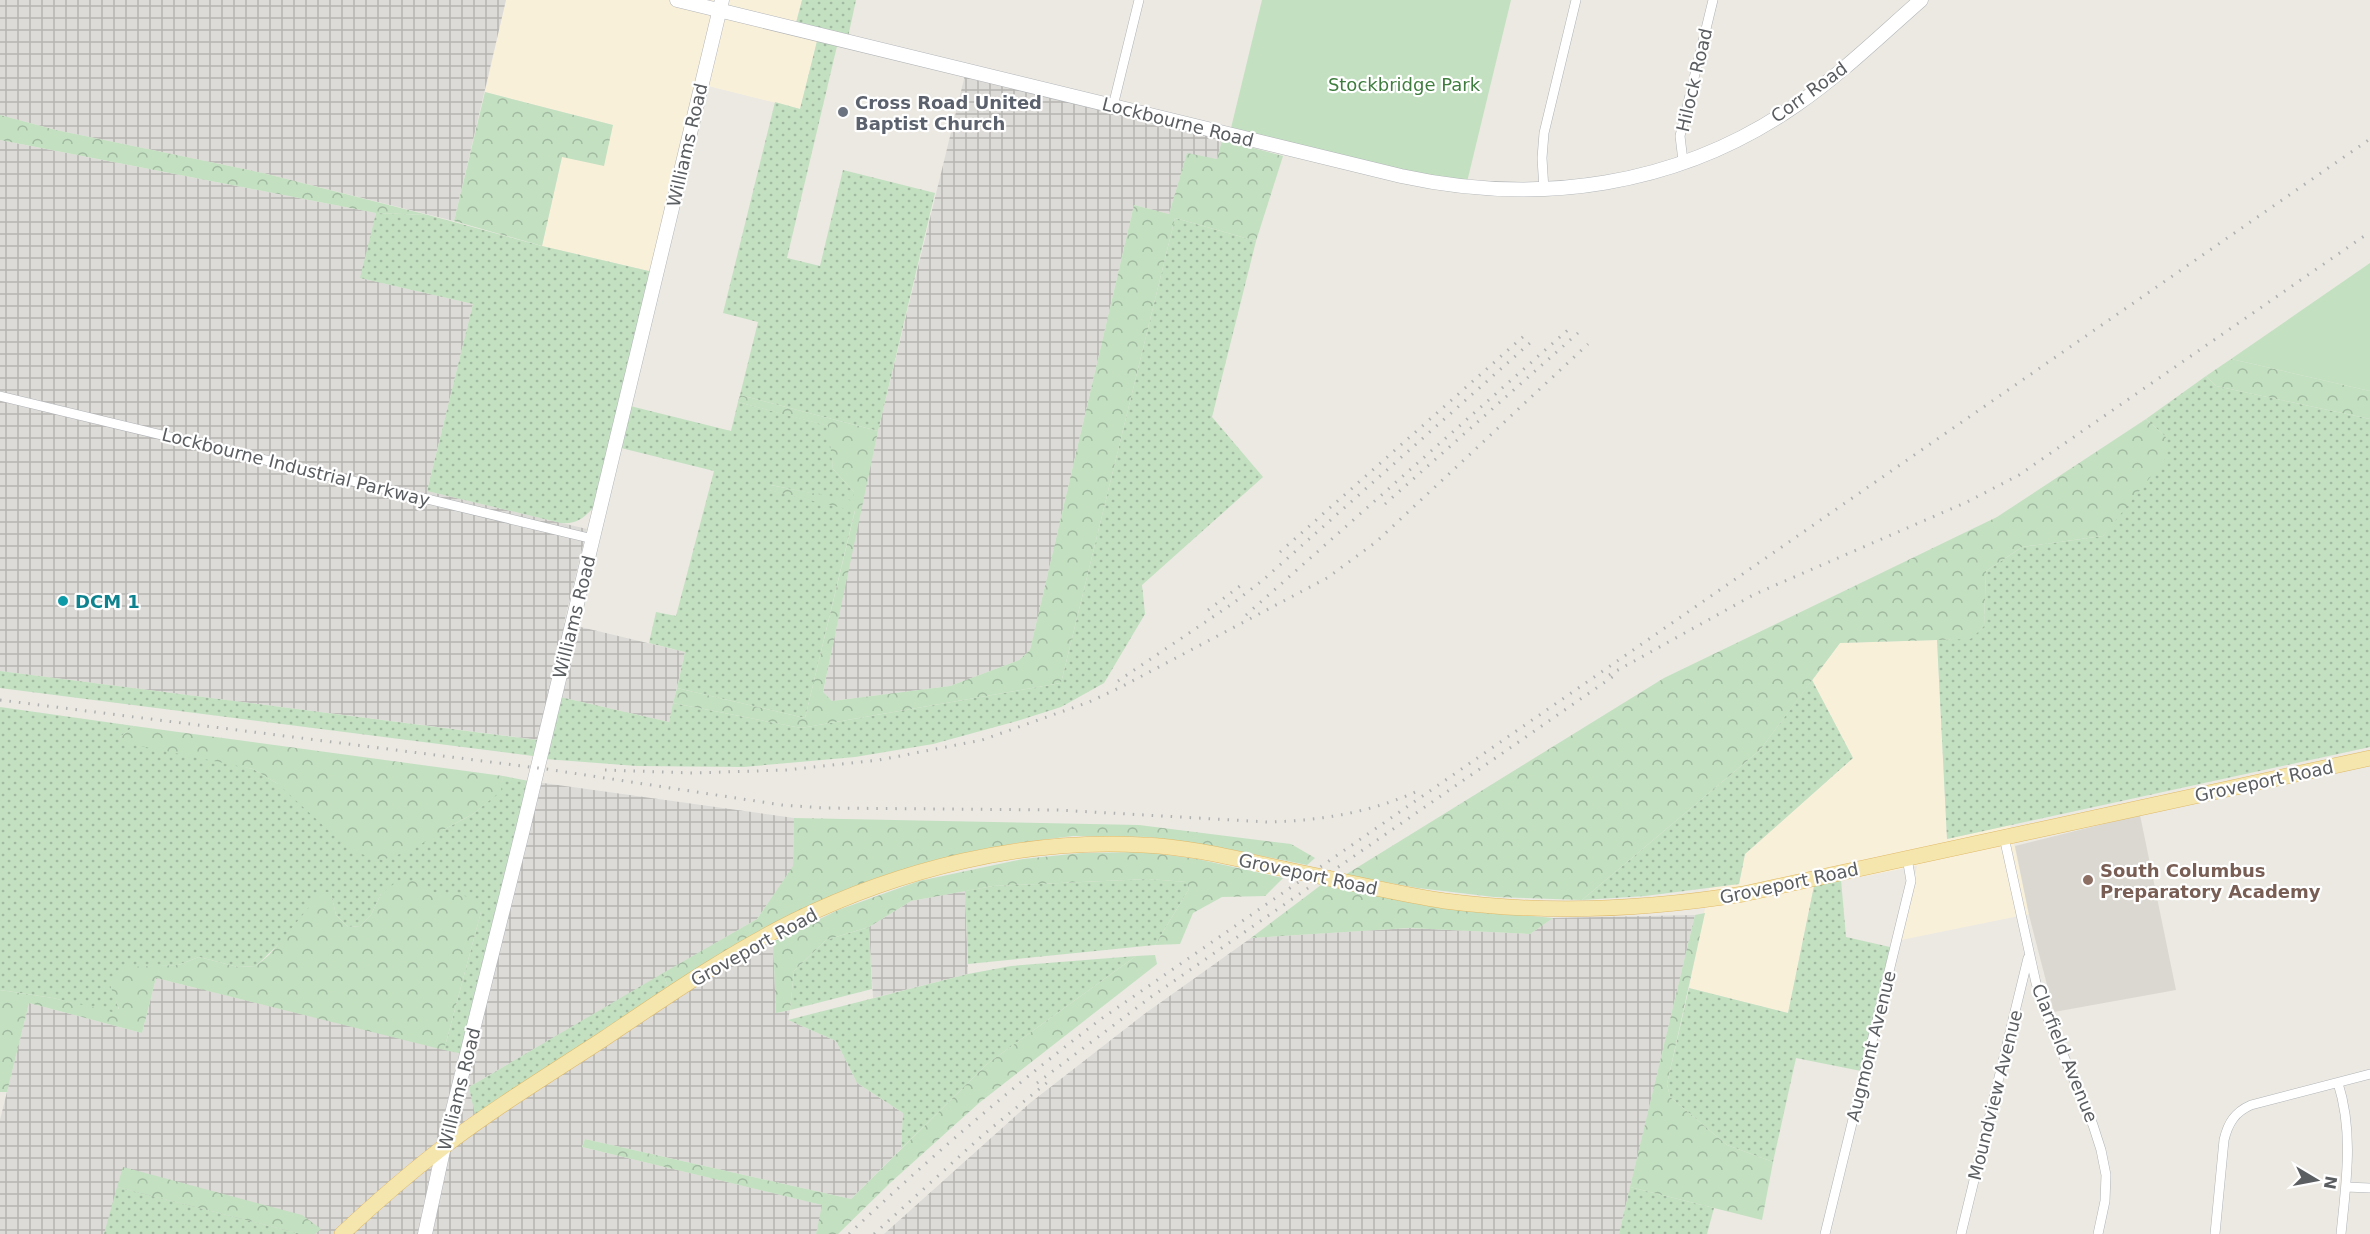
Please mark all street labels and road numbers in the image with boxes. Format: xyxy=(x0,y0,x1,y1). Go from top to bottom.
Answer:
street label: Hilock Road xyxy=(1672,26,1716,134)
street label: Corr Road xyxy=(1767,57,1851,127)
street label: Williams Road xyxy=(663,81,711,209)
street label: Lockbourne Road xyxy=(1100,93,1256,151)
street label: Lockbourne Industrial Parkway xyxy=(160,423,433,511)
street label: Williams Road xyxy=(549,553,599,681)
street label: Groveport Road xyxy=(2193,756,2335,806)
street label: Groveport Road xyxy=(1237,849,1379,899)
street label: Groveport Road xyxy=(1718,858,1860,908)
street label: Groveport Road xyxy=(687,904,821,990)
street label: Augmont Avenue xyxy=(1842,968,1900,1124)
street label: Clarfield Avenue xyxy=(2028,981,2102,1125)
street label: Moundview Avenue xyxy=(1964,1008,2026,1182)
street label: Williams Road xyxy=(434,1025,484,1153)

